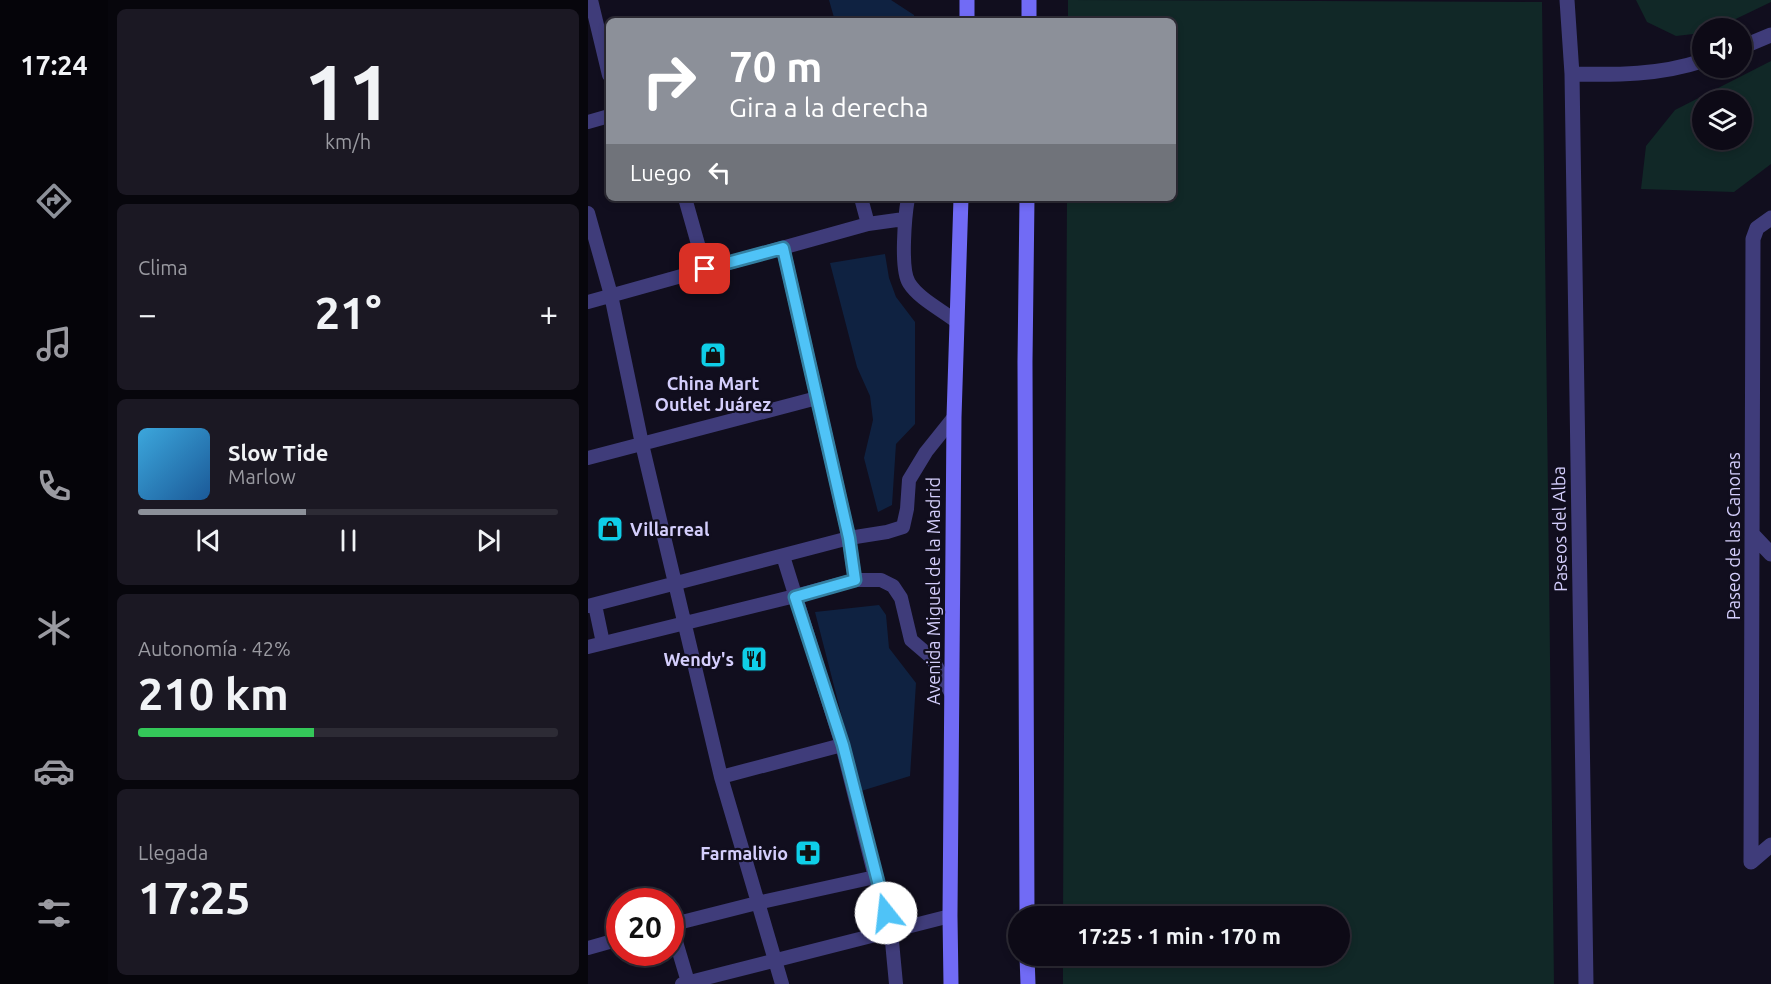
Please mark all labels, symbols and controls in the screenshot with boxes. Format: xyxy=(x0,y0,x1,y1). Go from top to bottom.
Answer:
map controls xyxy=(1692,18,1752,150)
button: sound xyxy=(1692,18,1752,78)
icon: right xyxy=(630,42,708,120)
text: 70 m xyxy=(729,43,823,90)
text: 11 xyxy=(304,47,392,135)
text: 17:24 xyxy=(20,50,88,80)
button: layers xyxy=(1692,90,1752,150)
text: Gira a la derecha xyxy=(729,92,929,122)
text: km/h xyxy=(325,130,371,153)
icon: left xyxy=(703,156,736,189)
text: Luego xyxy=(630,160,691,185)
icon: directions xyxy=(33,180,75,222)
pin xyxy=(679,243,730,294)
icon: arrive xyxy=(688,252,721,285)
text: Clima xyxy=(138,256,188,279)
text: 21° xyxy=(315,287,381,338)
text: − xyxy=(138,295,157,332)
text: + xyxy=(539,295,558,332)
icon: music xyxy=(33,323,75,365)
shop icon: China Mart Outlet Juárez xyxy=(698,340,728,370)
place label: China Mart Outlet Juárez xyxy=(655,373,771,414)
text: Slow Tide xyxy=(228,440,328,465)
street label: Paseo de las Canoras xyxy=(1723,452,1743,620)
icon: phone xyxy=(33,465,75,507)
text: Marlow xyxy=(228,465,296,488)
street label: Paseos del Alba xyxy=(1548,466,1570,592)
street label: Avenida Miguel de la Madrid xyxy=(923,477,943,705)
shop icon: Villarreal xyxy=(595,514,625,544)
place label: Villarreal xyxy=(630,519,710,539)
icon: previous xyxy=(192,524,225,557)
icon: pause xyxy=(332,524,365,557)
icon: next xyxy=(472,524,505,557)
icon: climate xyxy=(33,607,75,649)
text: Autonomía · 42% xyxy=(138,637,291,660)
restaurant icon: Wendy's xyxy=(739,644,769,674)
place label: Wendy's xyxy=(663,649,734,669)
text: 210 km xyxy=(138,668,289,719)
icon: car xyxy=(33,750,75,792)
pharmacy icon: Farmalivio xyxy=(793,838,823,868)
text: Llegada xyxy=(138,841,208,864)
place label: Farmalivio xyxy=(700,843,788,863)
text: 17:25 xyxy=(138,872,251,923)
position arrow xyxy=(854,881,918,945)
speed limit sign: 20 xyxy=(606,888,684,966)
icon: filters xyxy=(33,892,75,934)
text: 17:25 · 1 min · 170 m xyxy=(1077,923,1281,948)

